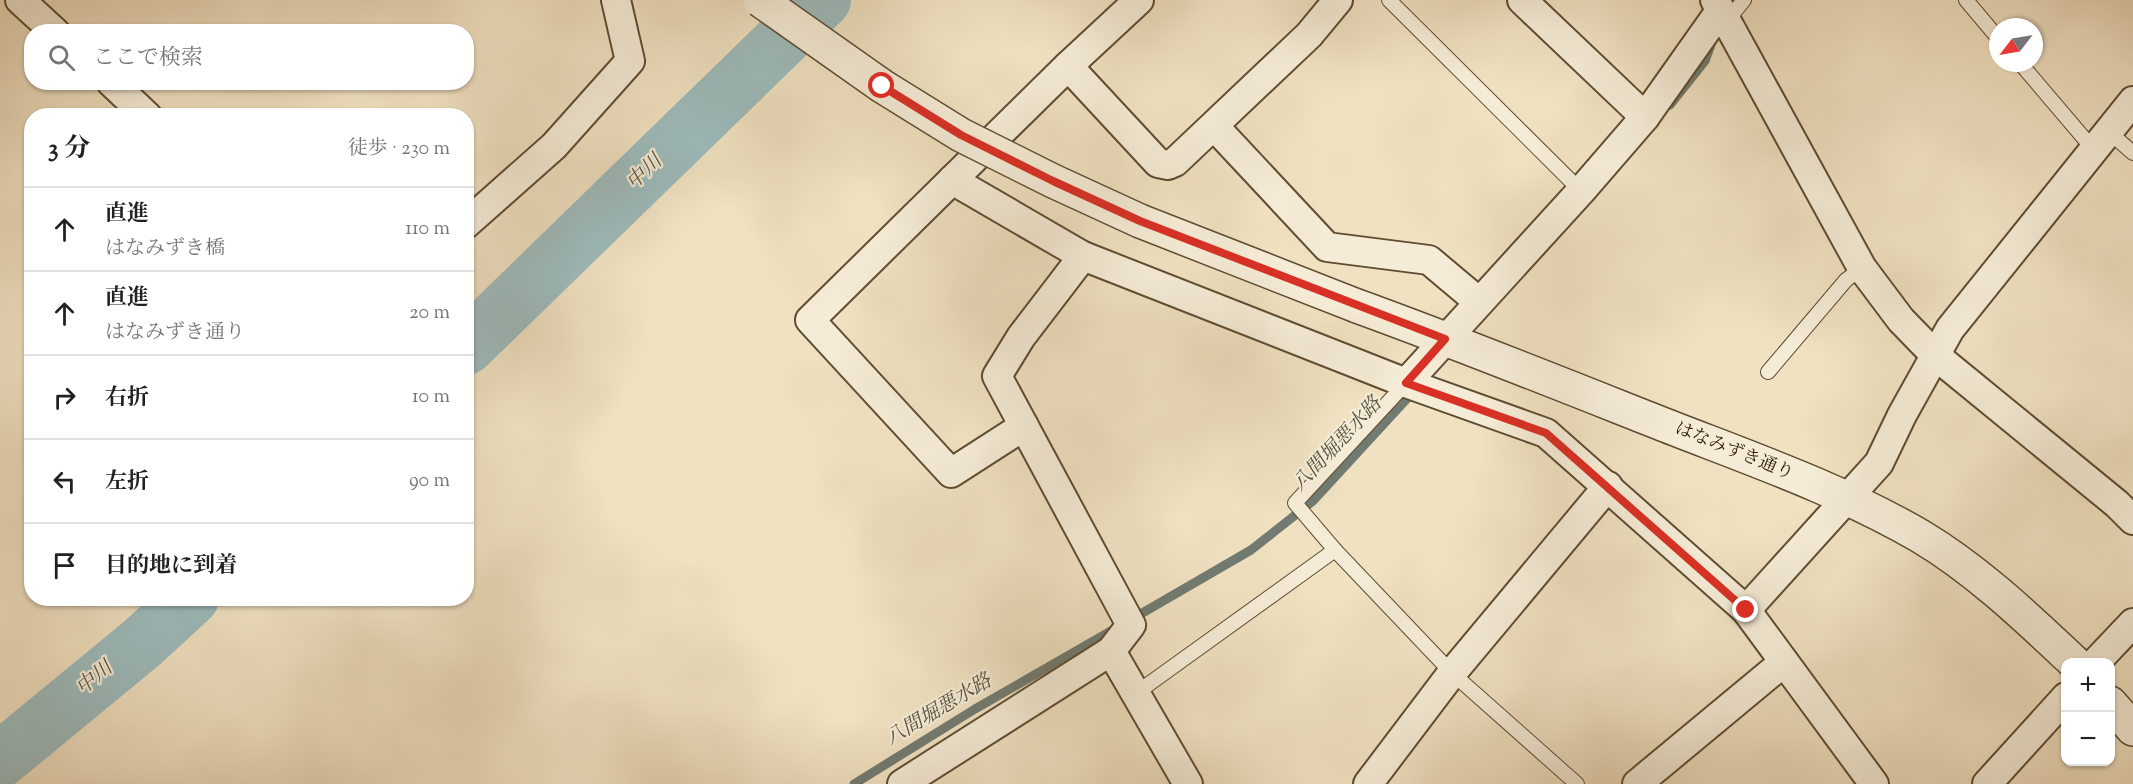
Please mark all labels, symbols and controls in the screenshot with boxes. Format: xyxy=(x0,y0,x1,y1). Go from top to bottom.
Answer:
north arrow xyxy=(1989,18,2043,72)
search box xyxy=(24,24,474,90)
icon: search xyxy=(45,41,78,74)
text: ここで検索 xyxy=(93,43,203,75)
route start xyxy=(868,72,894,98)
text: 3 分 xyxy=(48,131,90,168)
text: 徒歩 · 230 m xyxy=(348,135,450,164)
water label: 中川 xyxy=(621,147,671,197)
text: 直進 xyxy=(105,199,149,231)
icon: ahead xyxy=(48,213,81,246)
text: 110 m xyxy=(405,215,450,244)
text: はなみずき橋 xyxy=(105,235,225,264)
text: 直進 xyxy=(105,283,149,315)
icon: ahead xyxy=(48,297,81,330)
text: 20 m xyxy=(409,299,450,328)
text: はなみずき通り xyxy=(105,319,245,348)
icon: right xyxy=(48,381,81,414)
text: 右折 xyxy=(105,383,149,415)
text: 10 m xyxy=(412,383,450,412)
water label: 八間堀悪水路 xyxy=(1286,390,1391,499)
street label: はなみずき通り xyxy=(1671,416,1797,488)
icon: left xyxy=(48,465,81,498)
text: 左折 xyxy=(105,467,149,499)
text: 90 m xyxy=(409,467,450,496)
icon: arrive xyxy=(48,549,81,582)
text: 目的地に到着 xyxy=(105,551,237,583)
route end xyxy=(1732,596,1758,622)
water label: 中川 xyxy=(70,654,121,703)
map controls xyxy=(2061,658,2115,766)
button: + xyxy=(2061,658,2115,712)
water label: 八間堀悪水路 xyxy=(880,667,1000,754)
button: − xyxy=(2061,712,2115,766)

